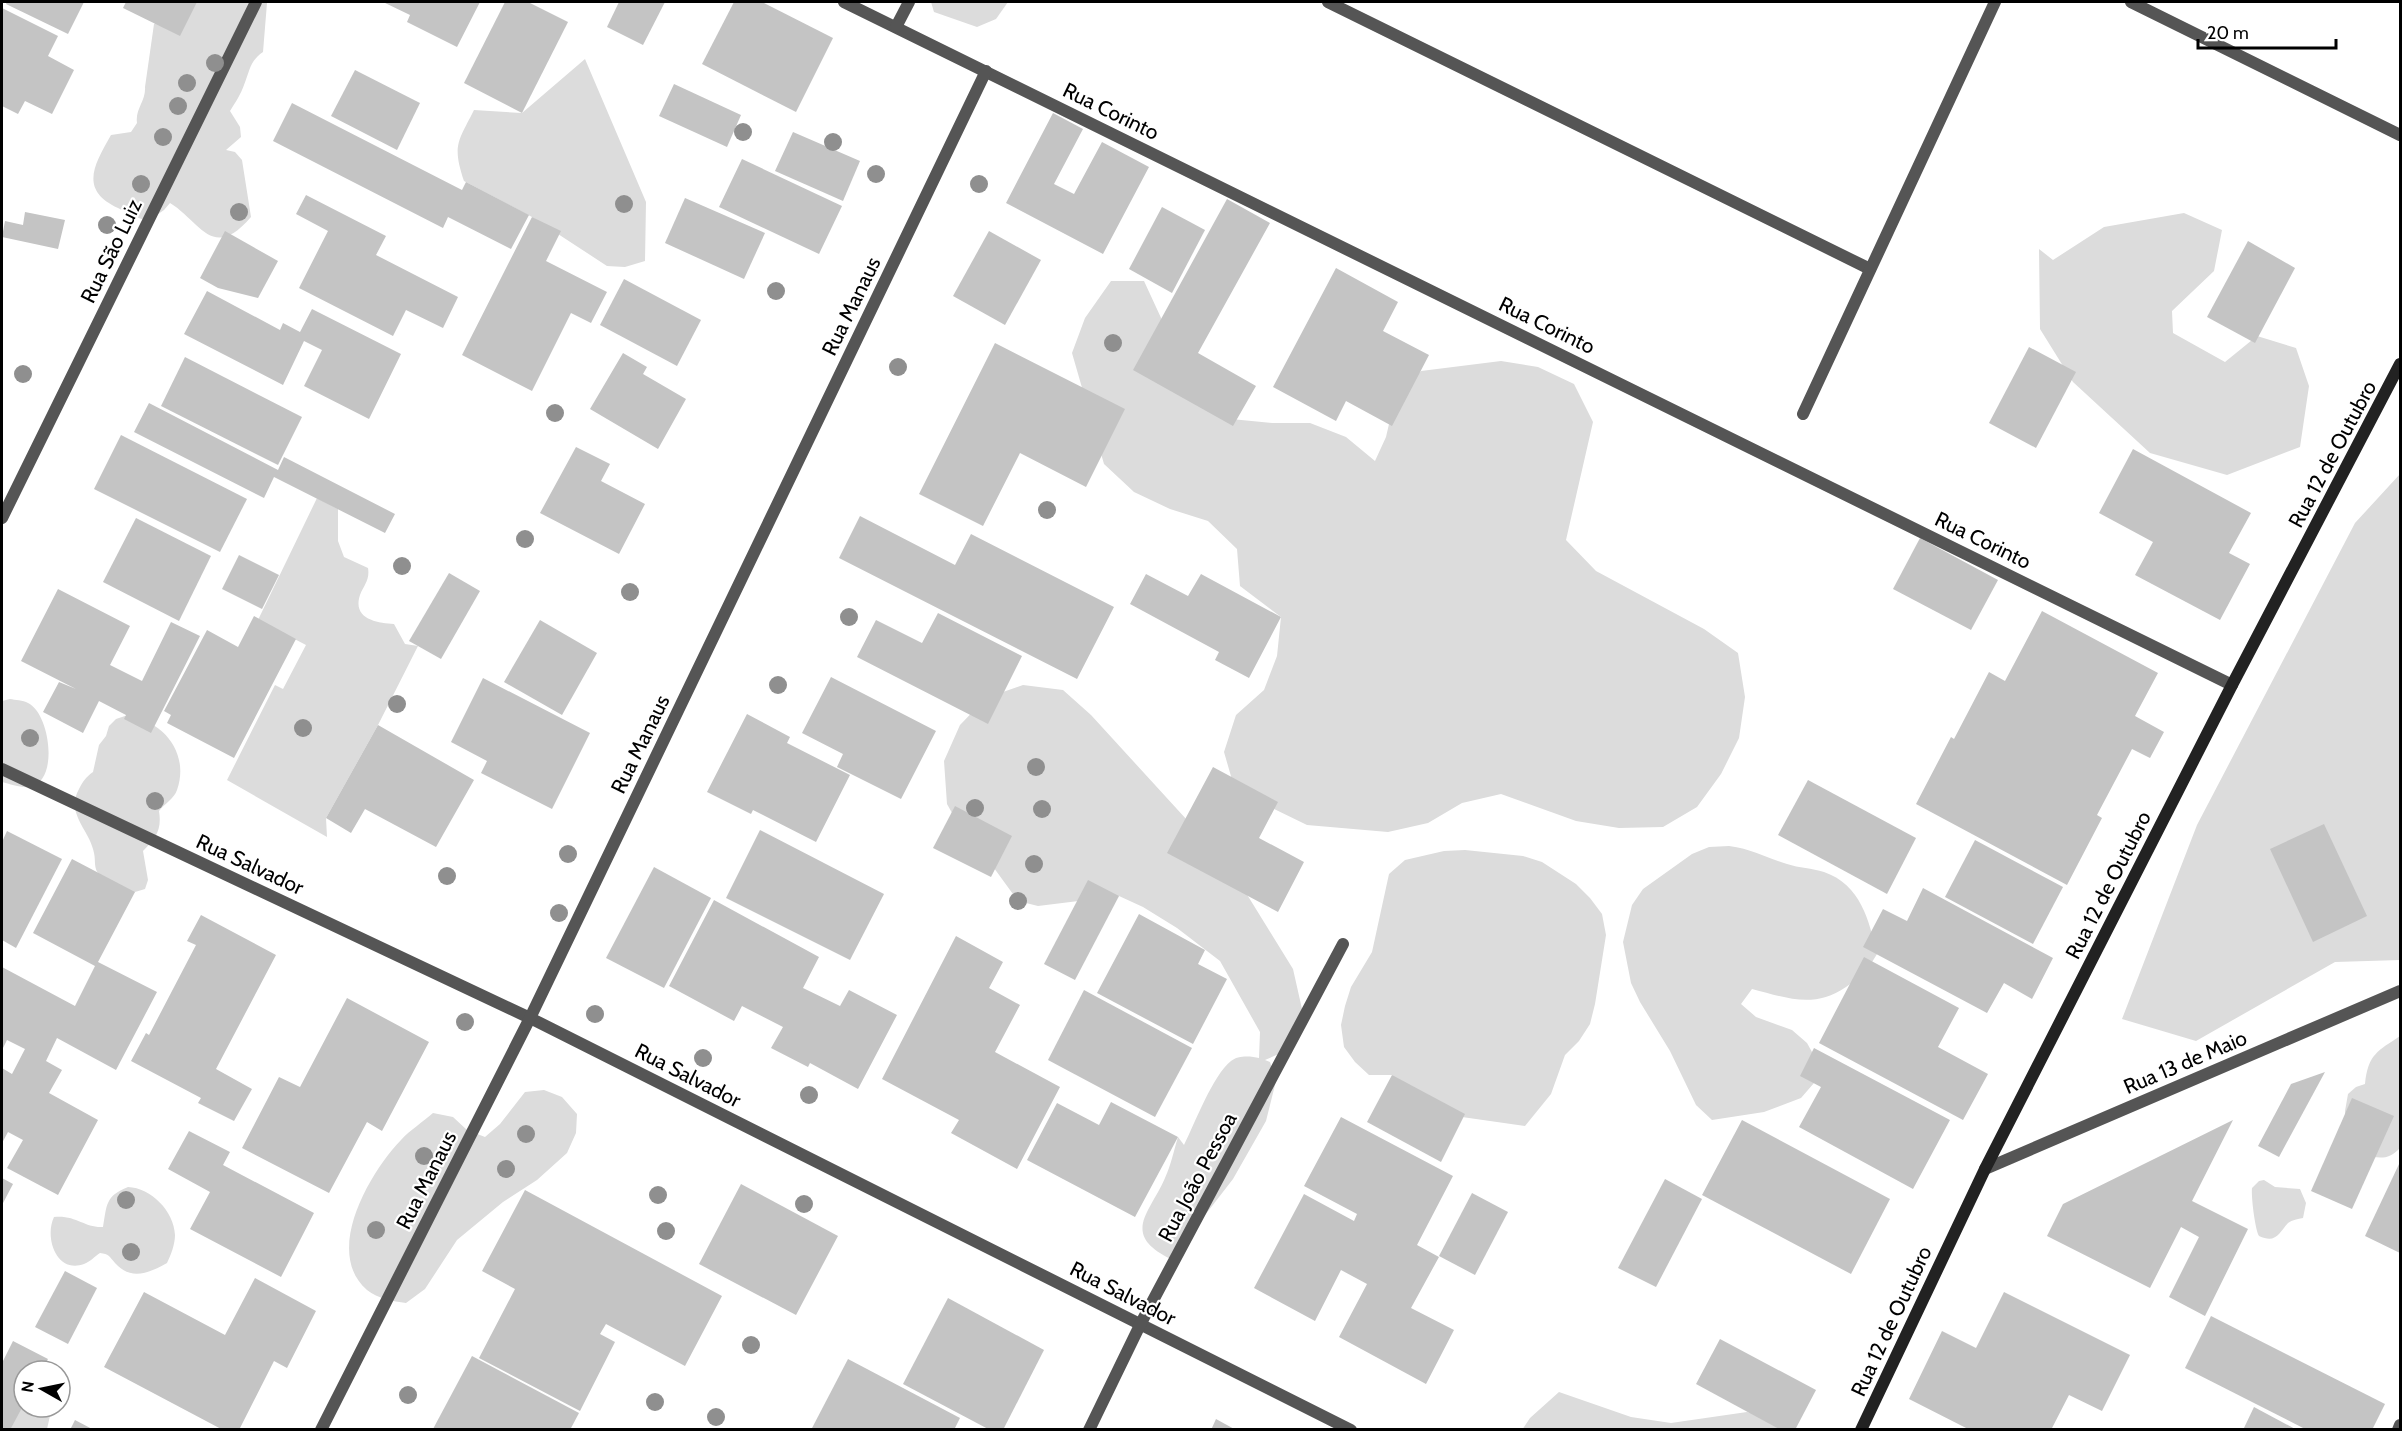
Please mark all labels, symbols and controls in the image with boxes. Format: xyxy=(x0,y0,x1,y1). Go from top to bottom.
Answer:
scale bar xyxy=(2198,12,2336,50)
text: 20 m xyxy=(2207,22,2249,44)
street label: Rua Corinto xyxy=(1059,77,1163,145)
street label: Rua São Luiz xyxy=(75,195,147,307)
street label: Rua Manaus xyxy=(816,252,886,359)
street label: Rua Corinto xyxy=(1495,291,1599,359)
street label: Rua 12 de Outubro xyxy=(2283,376,2381,532)
street label: Rua Corinto xyxy=(1931,506,2035,574)
street label: Rua Manaus xyxy=(605,690,675,797)
street label: Rua 12 de Outubro xyxy=(2060,807,2156,963)
street label: Rua Salvador xyxy=(192,828,308,900)
street label: Rua 13 de Maio xyxy=(2120,1025,2250,1099)
street label: Rua Salvador xyxy=(631,1038,745,1113)
street label: Rua João Pessoa xyxy=(1152,1108,1242,1246)
street label: Rua Manaus xyxy=(391,1127,462,1233)
street label: Rua 12 de Outubro xyxy=(1845,1242,1937,1400)
street label: Rua Salvador xyxy=(1066,1256,1180,1331)
north arrow xyxy=(12,1359,72,1419)
text: N xyxy=(17,1380,38,1394)

